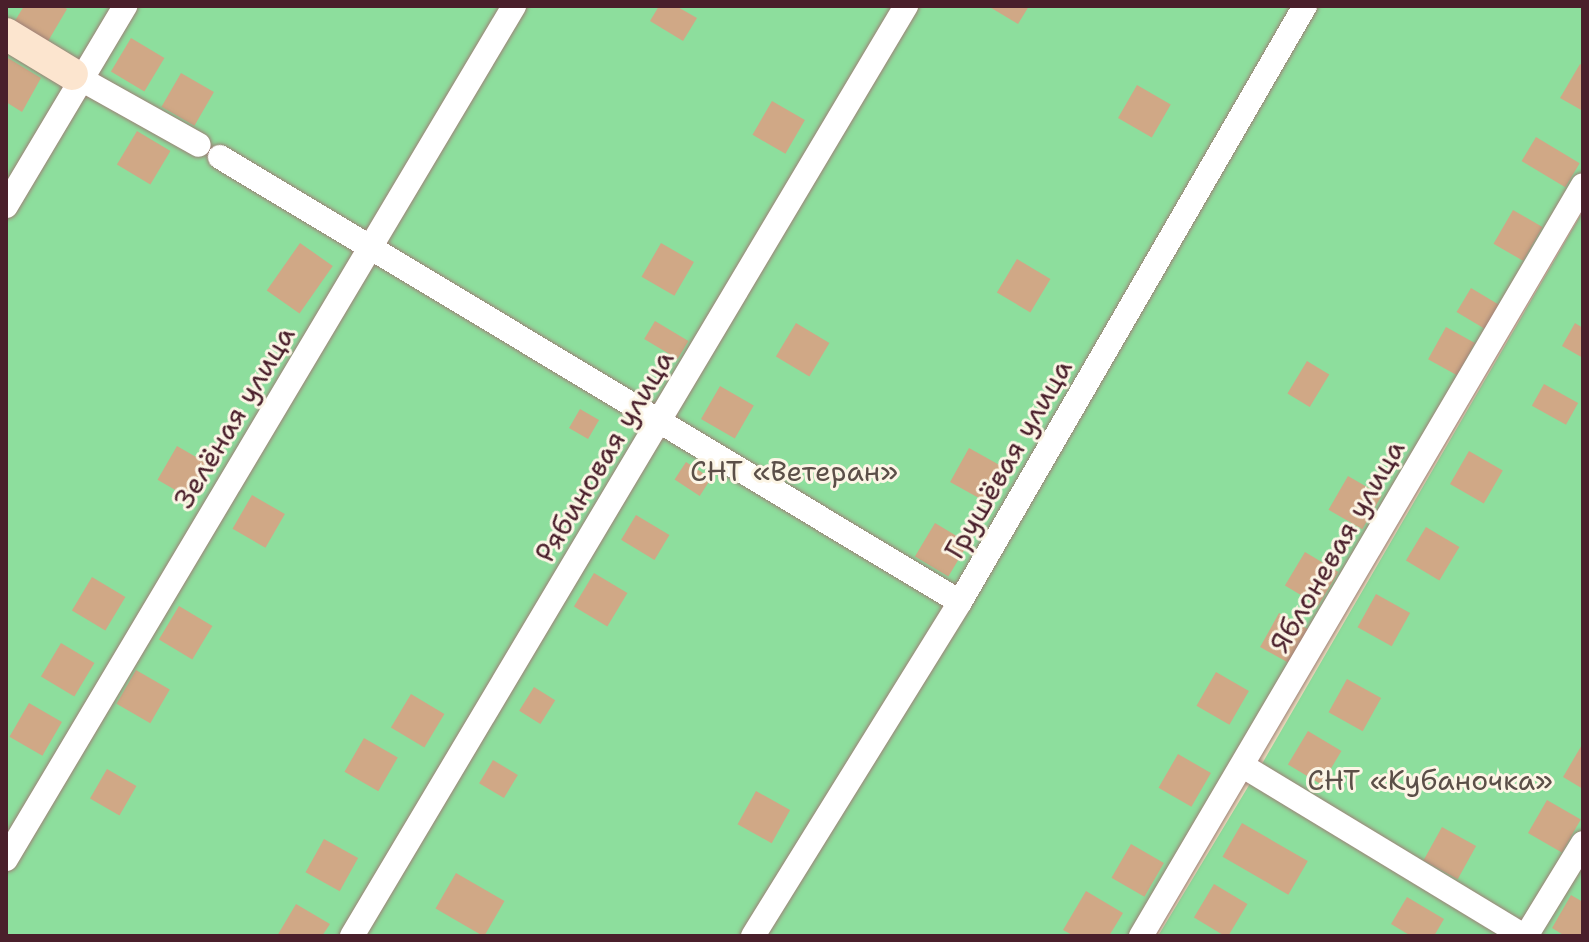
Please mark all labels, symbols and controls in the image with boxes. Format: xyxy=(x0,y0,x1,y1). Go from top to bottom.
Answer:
street label: Зелёная улица xyxy=(166,320,302,514)
street label: Рябиновая улица xyxy=(527,344,681,568)
street label: Грушёвая улица xyxy=(937,353,1079,565)
street label: Яблоневая улица xyxy=(1262,434,1412,658)
park label: СНТ «Ветеран» xyxy=(690,454,898,488)
park label: СНТ «Кубаночка» xyxy=(1307,763,1553,797)

